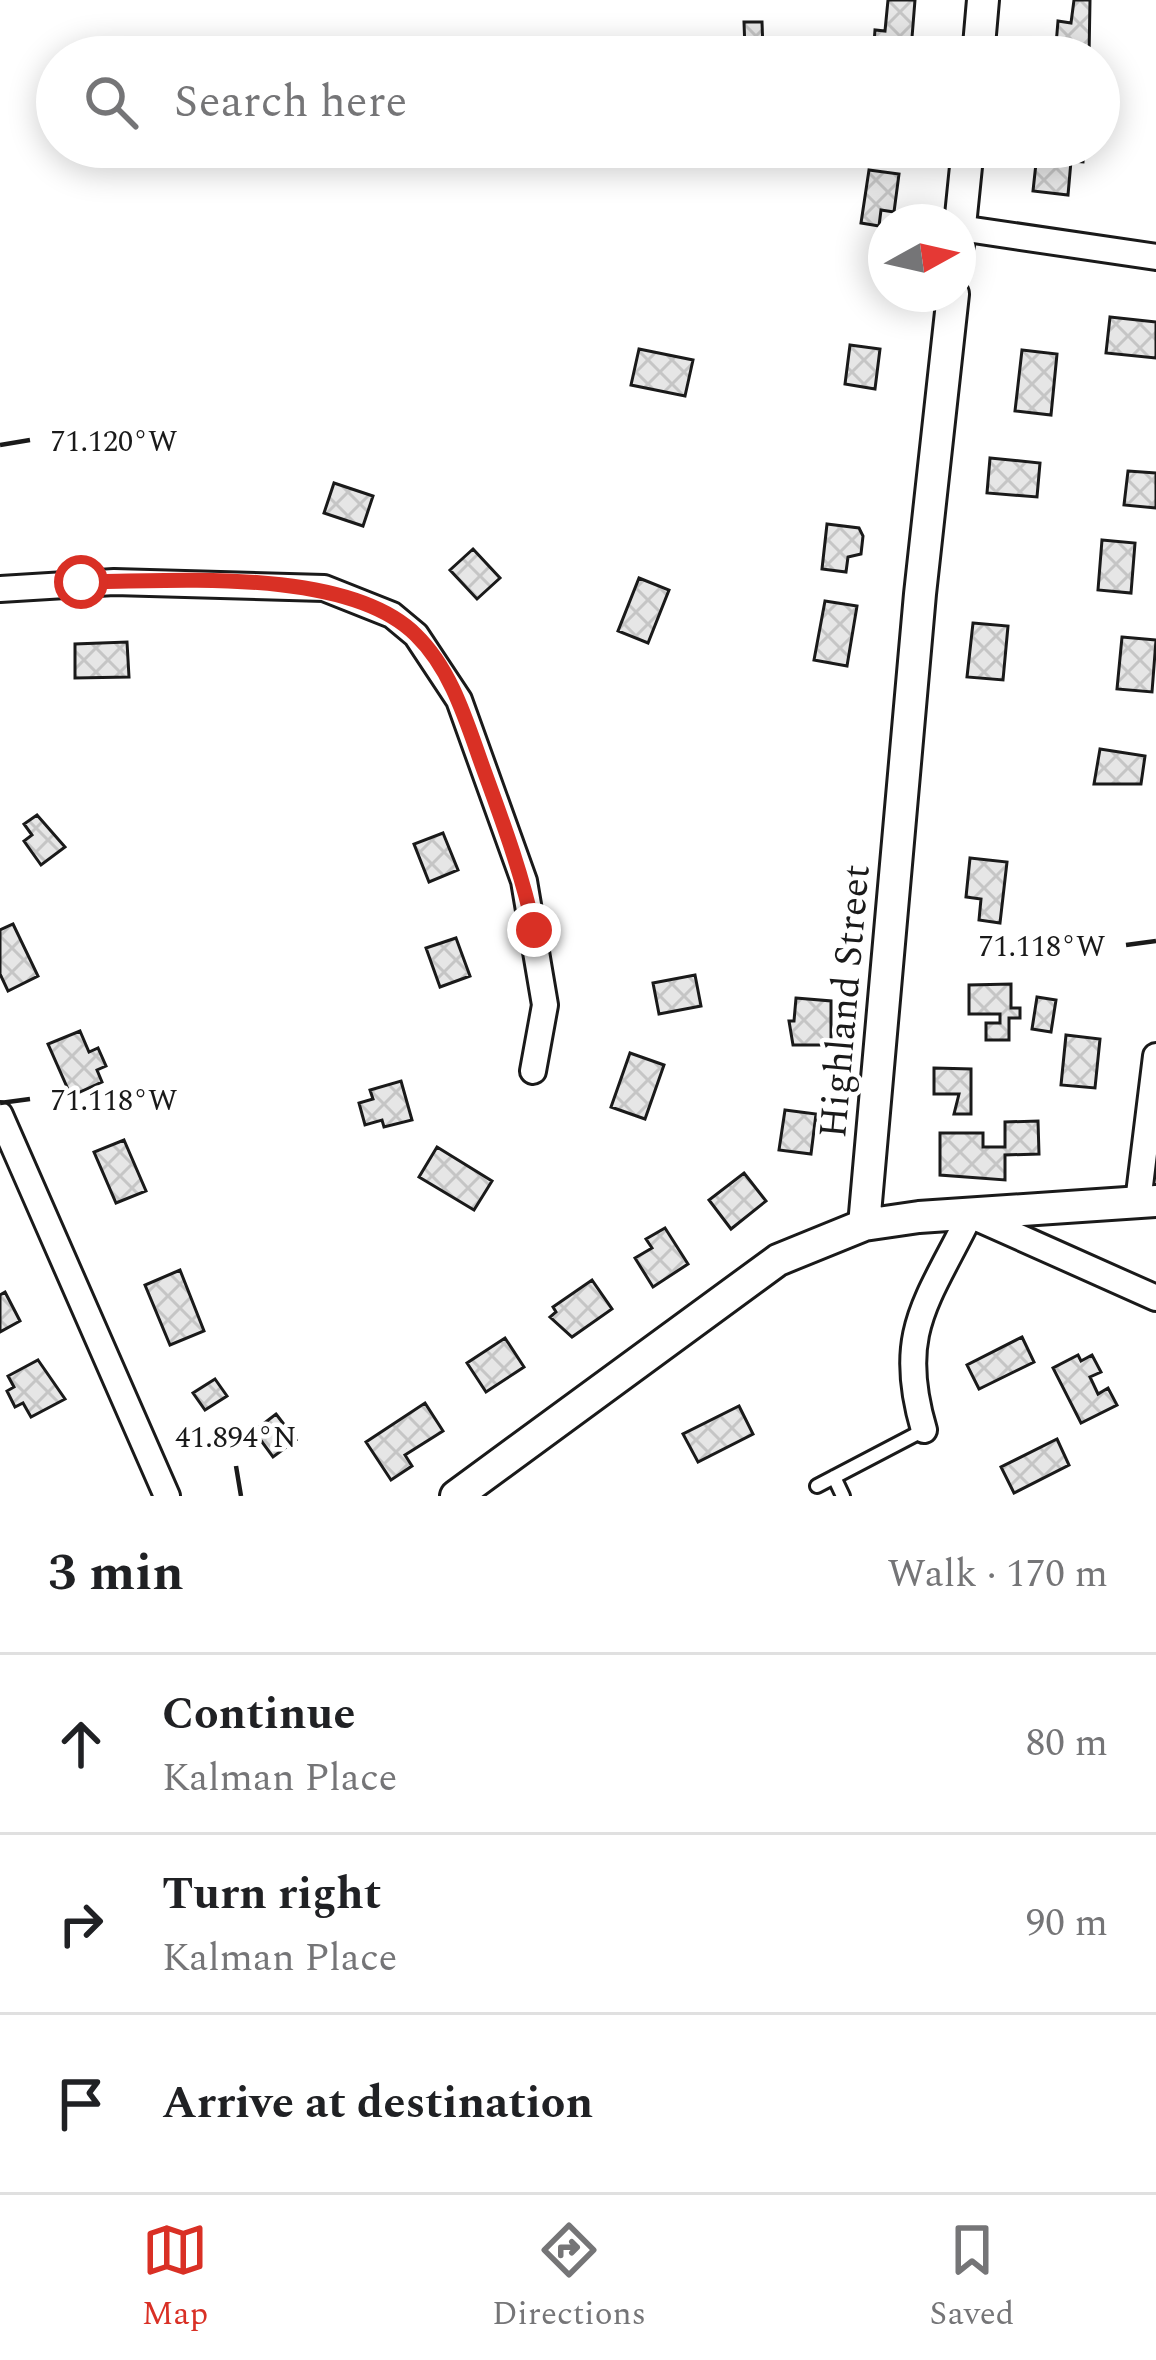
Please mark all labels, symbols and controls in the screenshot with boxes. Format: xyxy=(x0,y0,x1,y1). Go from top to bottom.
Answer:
search box xyxy=(36,36,1120,168)
text: Search here xyxy=(174,68,407,137)
icon: search xyxy=(78,69,144,135)
north arrow xyxy=(868,204,976,312)
text: 71.120°W xyxy=(51,419,177,465)
route start xyxy=(54,555,108,609)
street label: Highland Street xyxy=(804,862,887,1141)
route end xyxy=(507,903,561,957)
text: 71.118°W xyxy=(979,924,1105,970)
text: 71.118°W xyxy=(51,1078,177,1124)
text: 41.894°N xyxy=(175,1415,297,1461)
text: 3 min xyxy=(48,1535,184,1613)
text: Walk · 170 m xyxy=(887,1545,1108,1604)
text: Continue xyxy=(162,1680,355,1749)
icon: ahead xyxy=(48,1711,114,1777)
text: 80 m xyxy=(1026,1714,1108,1773)
text: Kalman Place xyxy=(162,1749,397,1808)
text: Turn right xyxy=(162,1860,381,1929)
icon: right xyxy=(48,1891,114,1957)
text: 90 m xyxy=(1026,1894,1108,1953)
text: Kalman Place xyxy=(162,1929,397,1988)
text: Arrive at destination xyxy=(162,2069,593,2138)
icon: arrive xyxy=(48,2071,114,2137)
tab: Map xyxy=(142,2217,208,2339)
tab: Directions xyxy=(492,2217,646,2339)
tab: Saved xyxy=(930,2217,1014,2339)

